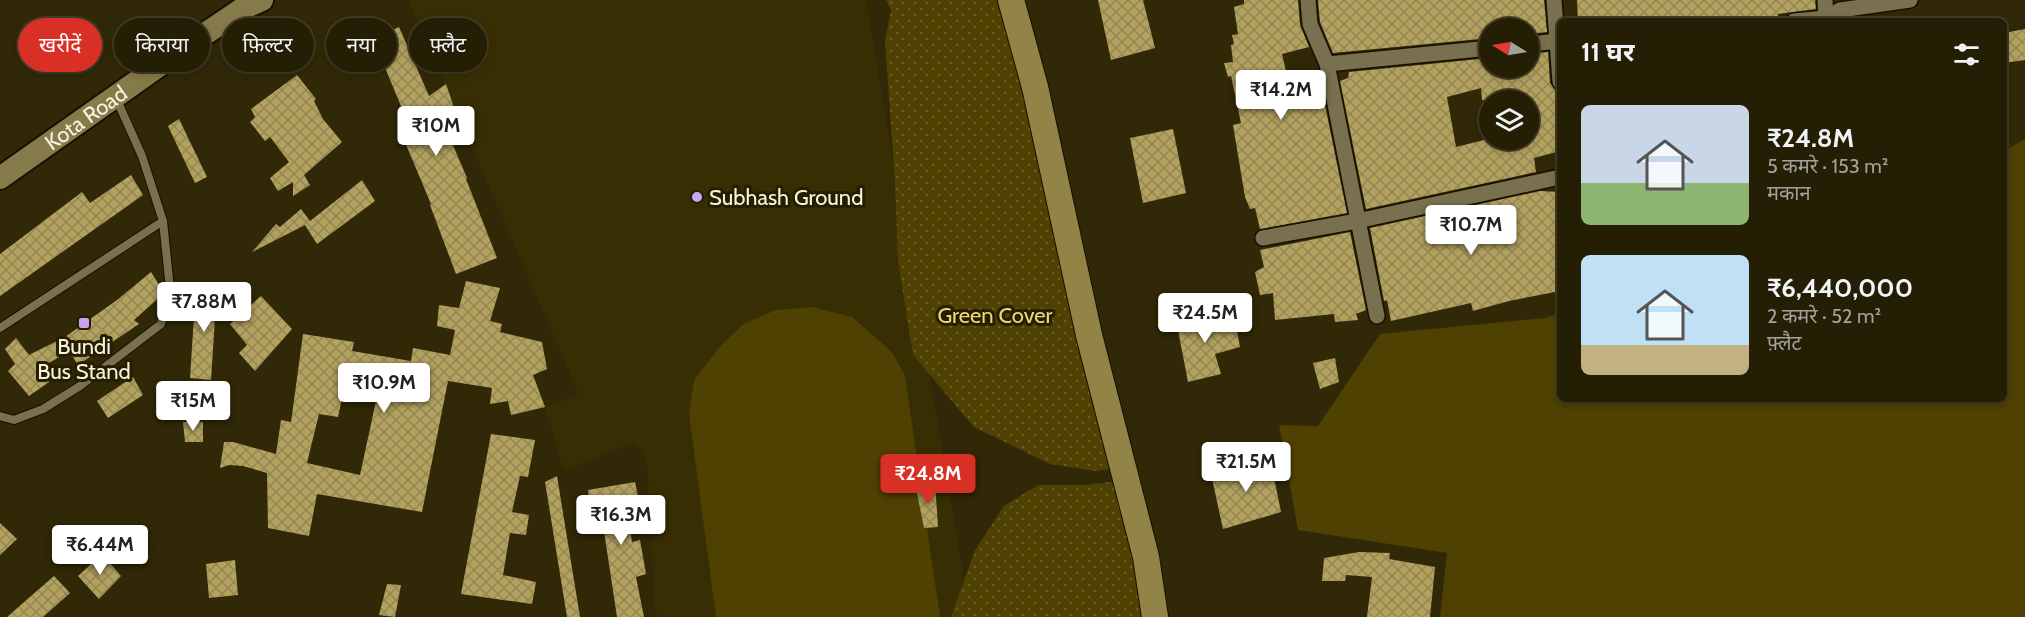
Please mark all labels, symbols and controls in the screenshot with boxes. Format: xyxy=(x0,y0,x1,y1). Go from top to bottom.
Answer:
chip: खरीदें xyxy=(18,18,102,72)
chip: किराया xyxy=(114,18,210,72)
chip: फ़िल्टर xyxy=(222,18,314,72)
chip: नया xyxy=(326,18,397,72)
chip: फ़्लैट xyxy=(409,18,487,72)
north arrow xyxy=(1479,18,1539,78)
map controls xyxy=(1479,18,1539,150)
text: 11 घर xyxy=(1581,36,1634,68)
icon: filters xyxy=(1950,38,1983,71)
pin: ₹14.2M xyxy=(1232,70,1330,121)
text: ₹14.2M xyxy=(1250,77,1312,101)
street label: Kota Road xyxy=(40,80,132,156)
button: layers xyxy=(1479,90,1539,150)
pin: ₹10M xyxy=(400,106,472,157)
text: ₹10M xyxy=(411,113,461,137)
text: ₹24.8M xyxy=(1767,122,1854,154)
icon: home xyxy=(1629,129,1701,201)
text: 5 कमरे · 153 m² xyxy=(1767,154,1888,178)
text: मकान xyxy=(1767,181,1811,205)
place label: Subhash Ground xyxy=(709,184,863,211)
marker: Subhash Ground xyxy=(690,190,704,204)
pin: ₹10.7M xyxy=(1422,205,1520,256)
text: ₹10.7M xyxy=(1439,212,1503,236)
text: ₹6,440,000 xyxy=(1767,272,1913,304)
icon: home xyxy=(1629,279,1701,351)
pin: ₹7.88M xyxy=(155,282,253,333)
text: ₹7.88M xyxy=(171,289,237,313)
pin: ₹24.5M xyxy=(1156,293,1254,344)
text: ₹24.5M xyxy=(1172,300,1238,324)
park label: Green Cover xyxy=(937,302,1053,329)
text: 2 कमरे · 52 m² xyxy=(1767,304,1881,328)
marker: Bundi Bus Stand xyxy=(77,316,91,330)
text: फ़्लैट xyxy=(1767,331,1802,355)
place label: Bundi Bus Stand xyxy=(37,333,131,385)
pin: ₹10.9M xyxy=(335,363,433,414)
text: ₹10.9M xyxy=(352,370,416,394)
pin: ₹15M xyxy=(157,381,229,432)
text: ₹15M xyxy=(170,388,216,412)
pin: ₹21.5M xyxy=(1197,442,1295,493)
text: ₹21.5M xyxy=(1216,449,1276,473)
pin: ₹24.8M xyxy=(879,454,977,505)
text: ₹24.8M xyxy=(894,461,962,485)
pin: ₹16.3M xyxy=(572,495,670,546)
text: ₹16.3M xyxy=(590,502,652,526)
pin: ₹6.44M xyxy=(51,525,149,576)
text: ₹6.44M xyxy=(66,532,134,556)

